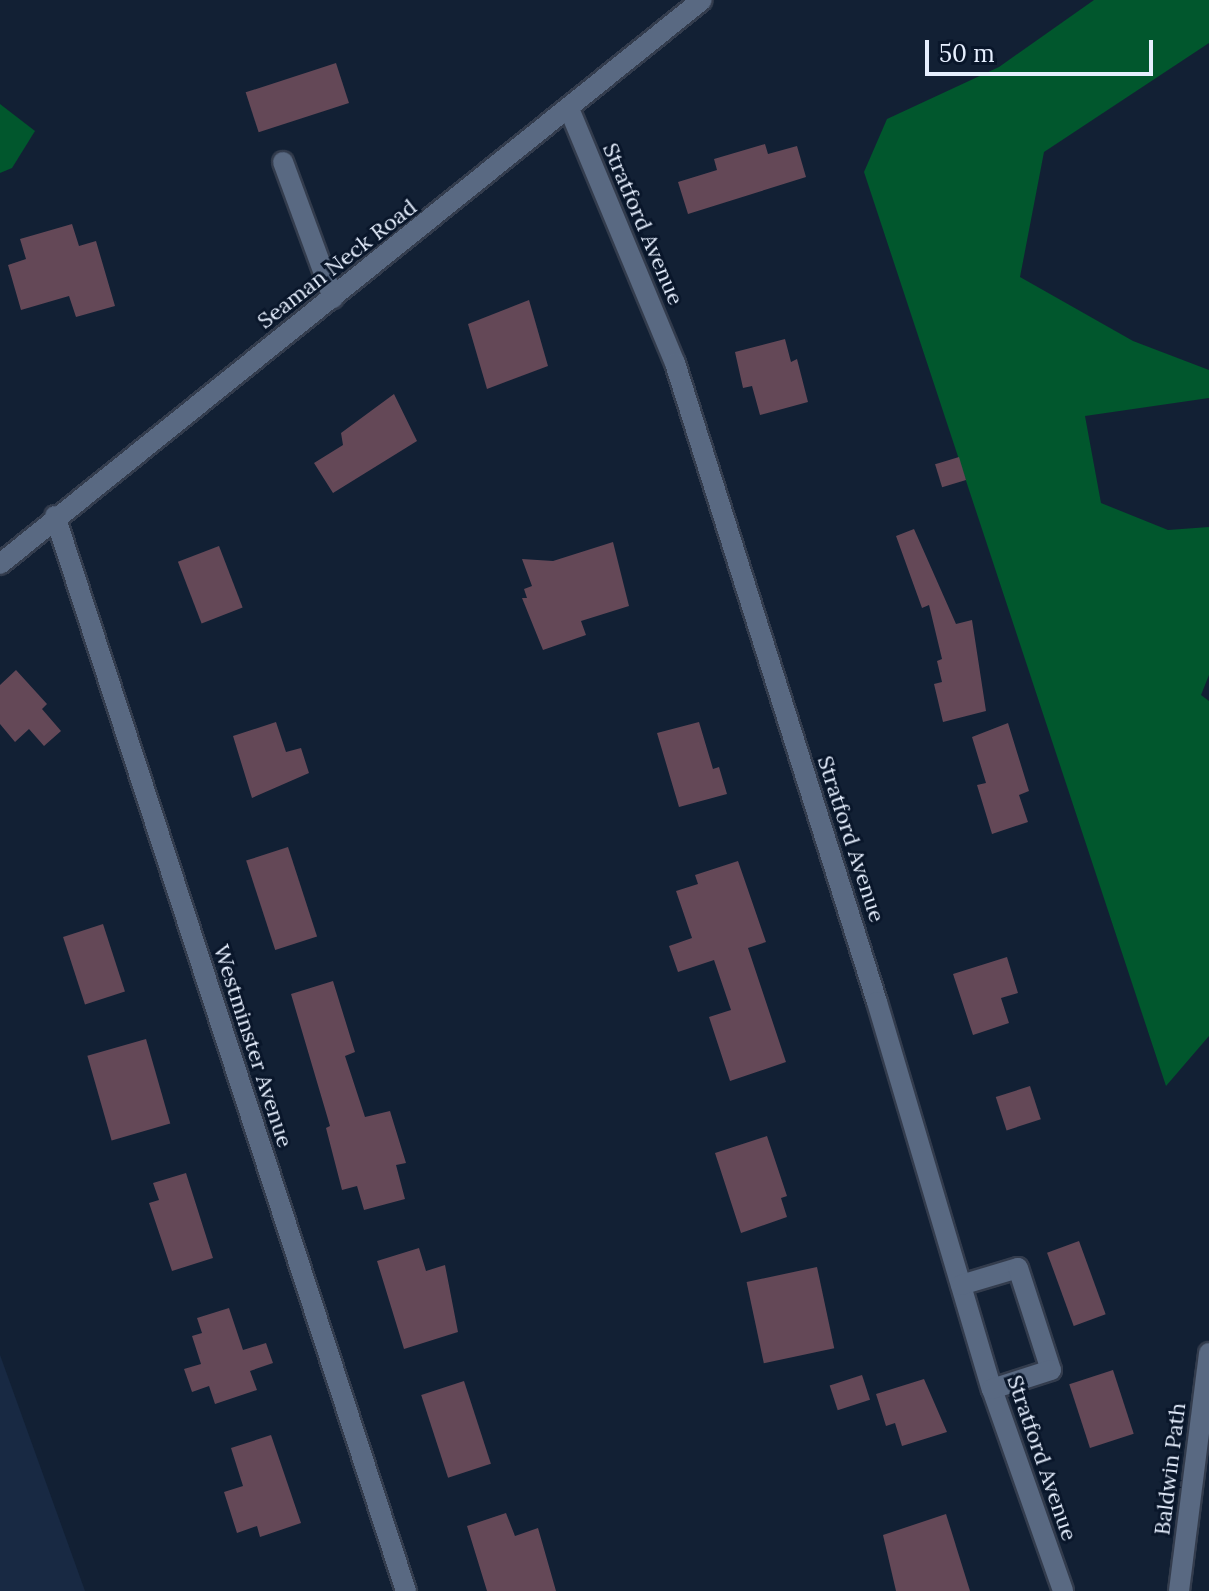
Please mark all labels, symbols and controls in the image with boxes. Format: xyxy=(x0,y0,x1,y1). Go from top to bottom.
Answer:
scale bar xyxy=(929,24,1157,74)
text: 50 m xyxy=(939,38,995,69)
street label: Stratford Avenue xyxy=(597,139,689,309)
street label: Seaman Neck Road xyxy=(252,194,422,334)
street label: Stratford Avenue xyxy=(812,753,890,925)
street label: Westminster Avenue xyxy=(208,941,298,1151)
street label: Stratford Avenue xyxy=(1001,1372,1083,1544)
street label: Baldwin Path xyxy=(1149,1401,1191,1537)

